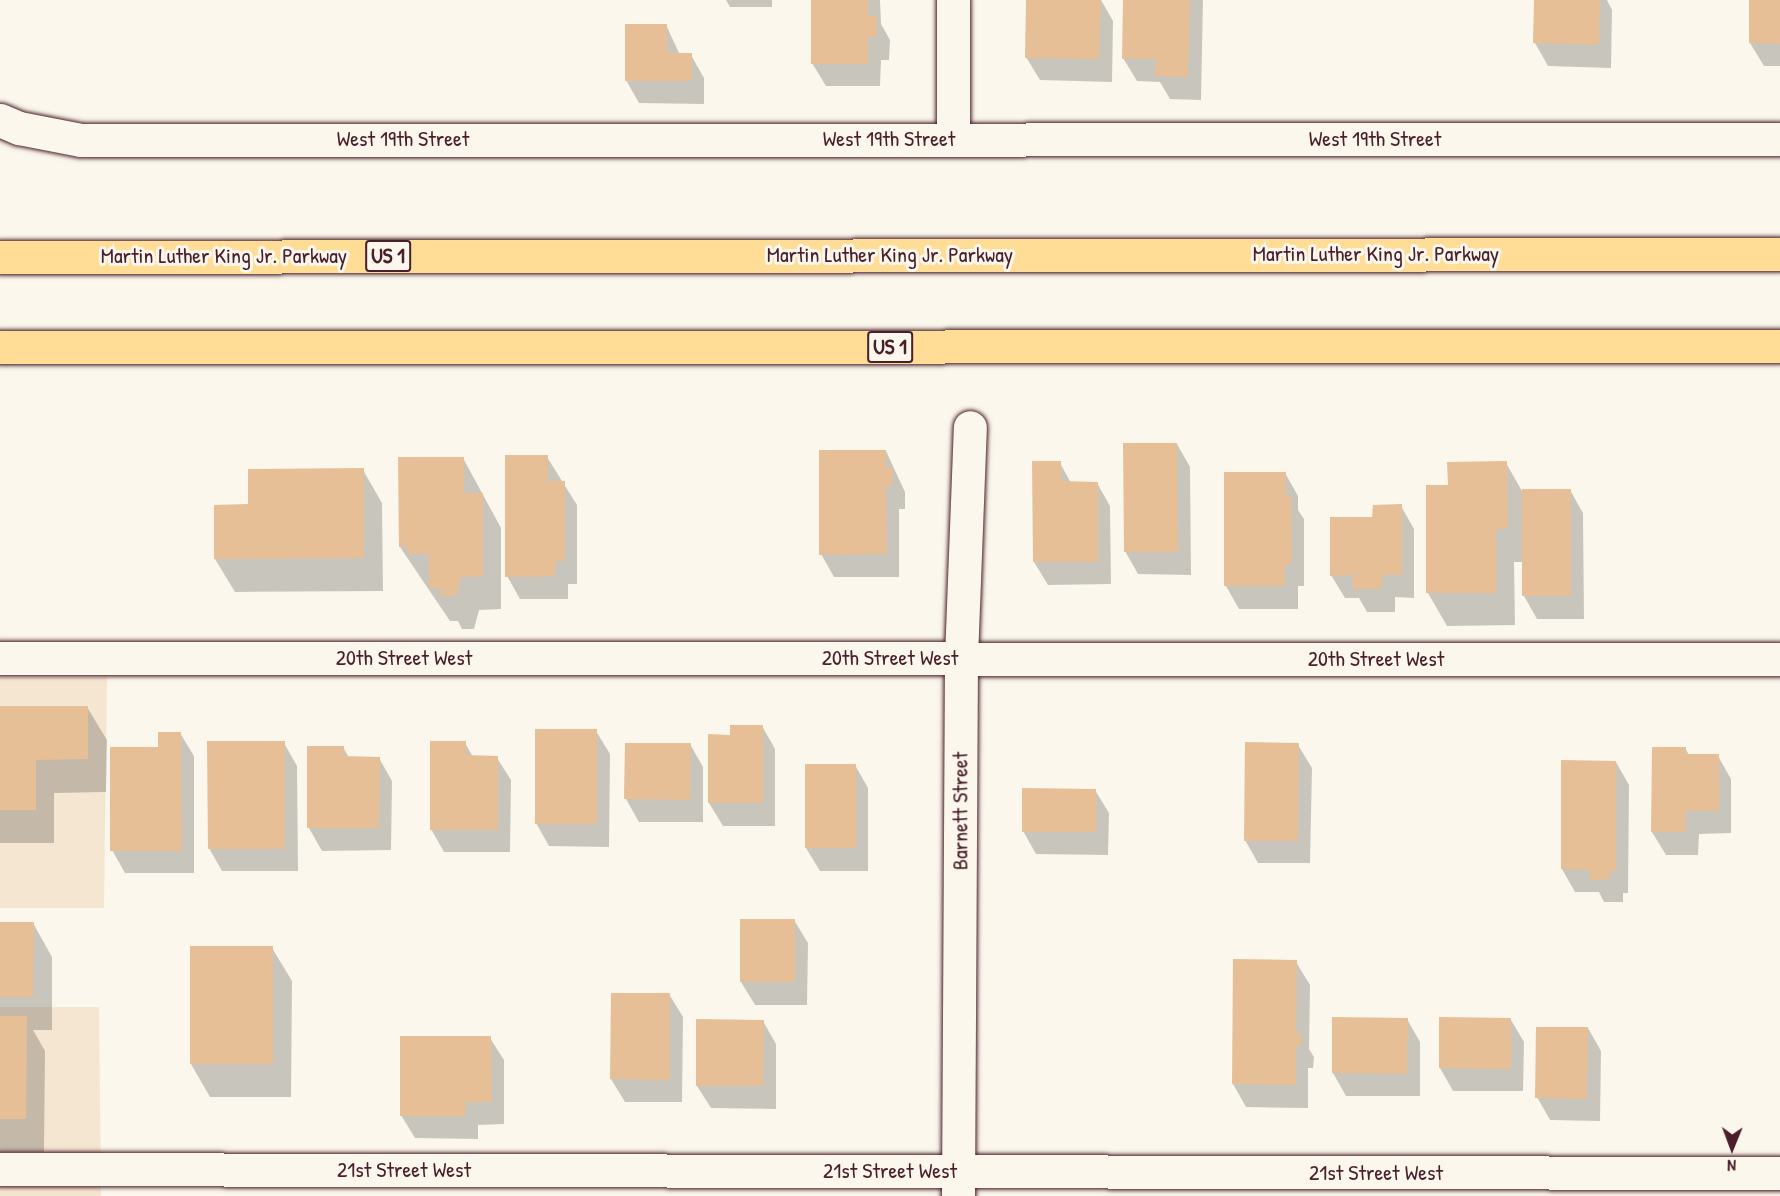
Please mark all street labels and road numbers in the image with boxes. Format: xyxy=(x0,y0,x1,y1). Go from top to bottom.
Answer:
street label: West 19th Street xyxy=(337,126,469,152)
street label: West 19th Street xyxy=(823,126,955,152)
street label: West 19th Street xyxy=(1309,126,1441,152)
road number: US 1 xyxy=(364,238,412,274)
street label: Martin Luther King Jr. Parkway xyxy=(1253,241,1499,267)
street label: Martin Luther King Jr. Parkway xyxy=(767,242,1013,268)
street label: Martin Luther King Jr. Parkway xyxy=(101,243,347,269)
road number: US 1 xyxy=(866,329,914,365)
street label: 20th Street West xyxy=(336,645,472,671)
street label: 20th Street West xyxy=(822,645,958,671)
street label: 20th Street West xyxy=(1308,646,1444,672)
street label: Barnett Street xyxy=(947,752,973,870)
street label: 21st Street West xyxy=(337,1157,471,1183)
street label: 21st Street West xyxy=(823,1158,957,1184)
street label: 21st Street West xyxy=(1309,1160,1443,1186)

